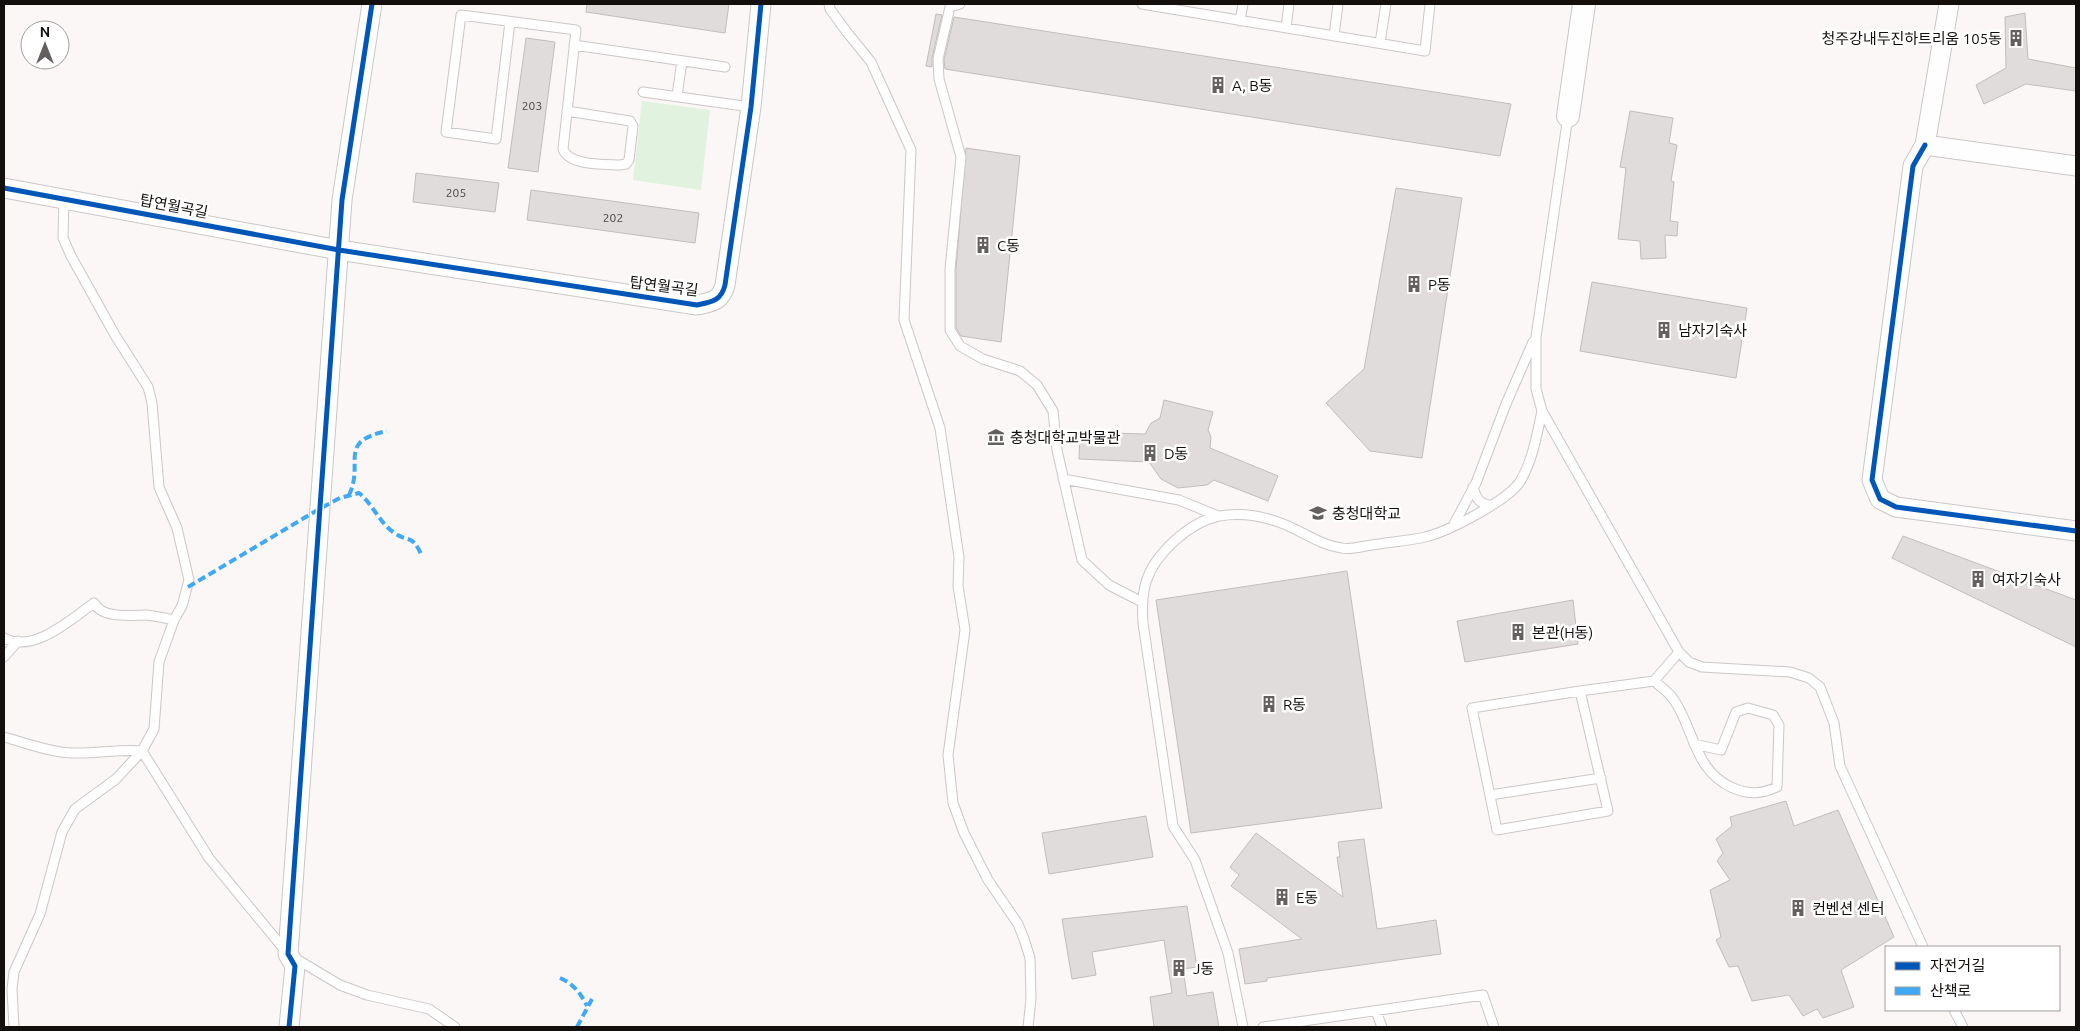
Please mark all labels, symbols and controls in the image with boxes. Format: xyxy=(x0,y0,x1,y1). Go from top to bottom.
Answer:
north arrow xyxy=(20,20,70,70)
text: N xyxy=(40,24,50,40)
building icon: 청주강내두진하트리움 105동 xyxy=(2006,28,2026,48)
place label: 청주강내두진하트리움 105동 xyxy=(1821,30,2002,47)
building icon: A, B동 xyxy=(1208,75,1228,95)
place label: A, B동 xyxy=(1232,77,1273,94)
house number: 203 xyxy=(522,99,542,112)
house number: 205 xyxy=(446,186,466,199)
street label: 탑연월곡길 xyxy=(139,191,209,221)
house number: 202 xyxy=(603,211,623,224)
building icon: C동 xyxy=(973,235,993,255)
place label: C동 xyxy=(997,237,1020,254)
street label: 탑연월곡길 xyxy=(629,273,699,299)
building icon: P동 xyxy=(1404,274,1424,294)
place label: P동 xyxy=(1428,276,1451,293)
building icon: 남자기숙사 xyxy=(1654,320,1674,340)
place label: 남자기숙사 xyxy=(1678,322,1747,339)
museum icon: 충청대학교박물관 xyxy=(986,427,1006,447)
place label: 충청대학교박물관 xyxy=(1010,429,1121,446)
building icon: D동 xyxy=(1140,443,1160,463)
place label: D동 xyxy=(1164,445,1188,462)
school or university icon: 충청대학교 xyxy=(1308,503,1328,523)
place label: 충청대학교 xyxy=(1332,505,1401,522)
building icon: 여자기숙사 xyxy=(1968,569,1988,589)
place label: 여자기숙사 xyxy=(1992,571,2061,588)
building icon: 본관(H동) xyxy=(1508,622,1528,642)
place label: 본관(H동) xyxy=(1532,624,1593,641)
building icon: R동 xyxy=(1259,694,1279,714)
place label: R동 xyxy=(1283,696,1306,713)
building icon: E동 xyxy=(1272,887,1292,907)
place label: E동 xyxy=(1296,889,1318,906)
building icon: 컨벤션 센터 xyxy=(1788,898,1808,918)
place label: 컨벤션 센터 xyxy=(1812,900,1884,917)
legend xyxy=(1885,946,2060,1011)
text: 자전거길 xyxy=(1930,957,1985,974)
building icon: J동 xyxy=(1169,958,1189,978)
place label: J동 xyxy=(1193,960,1214,977)
text: 산책로 xyxy=(1930,982,1971,999)

